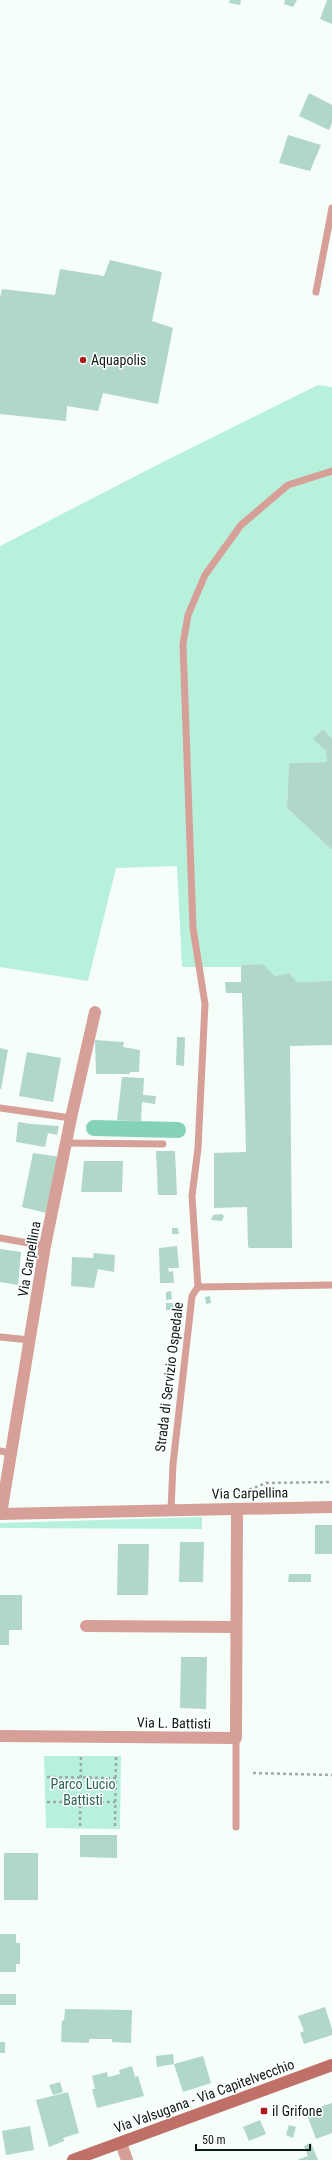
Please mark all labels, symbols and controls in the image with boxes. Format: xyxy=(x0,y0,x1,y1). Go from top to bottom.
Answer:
place label: Aquapolis xyxy=(91,352,146,368)
marker: Aquapolis xyxy=(78,355,88,365)
street label: Via Carpellina xyxy=(14,1220,44,1298)
street label: Strada di Servizio Ospedale xyxy=(152,1301,186,1453)
street label: Via Carpellina xyxy=(212,1484,288,1502)
street label: Via L. Battisti xyxy=(137,1714,211,1732)
park label: Parco Lucio Battisti xyxy=(50,1776,116,1808)
street label: Via Valsugana - Via Capitelvecchio xyxy=(112,2056,296,2136)
place label: il Grifone xyxy=(272,2103,323,2119)
marker: il Grifone xyxy=(259,2106,269,2116)
scale bar xyxy=(196,2126,310,2152)
text: 50 m xyxy=(202,2133,226,2147)

